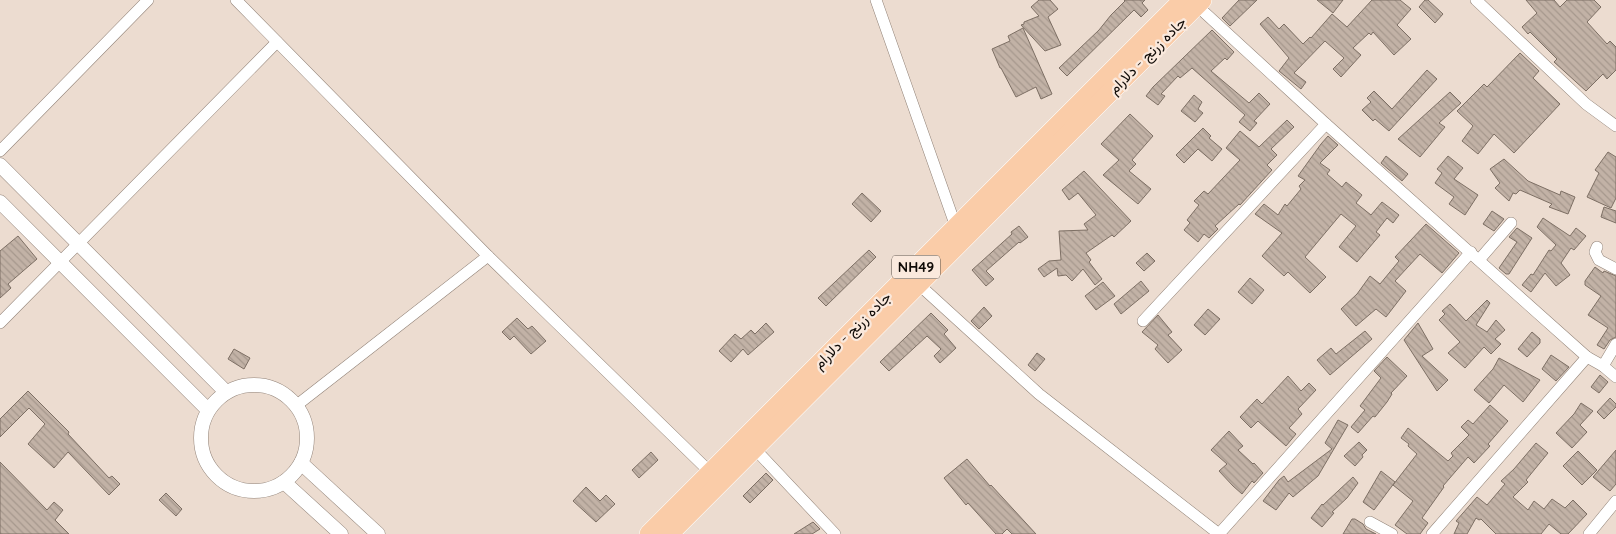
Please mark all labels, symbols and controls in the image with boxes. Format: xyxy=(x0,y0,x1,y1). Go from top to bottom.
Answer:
street label: جاده زرنج - دلارام xyxy=(1104,12,1191,99)
road number: NH49 xyxy=(892,256,940,278)
street label: جاده زرنج - دلارام xyxy=(809,287,896,374)

